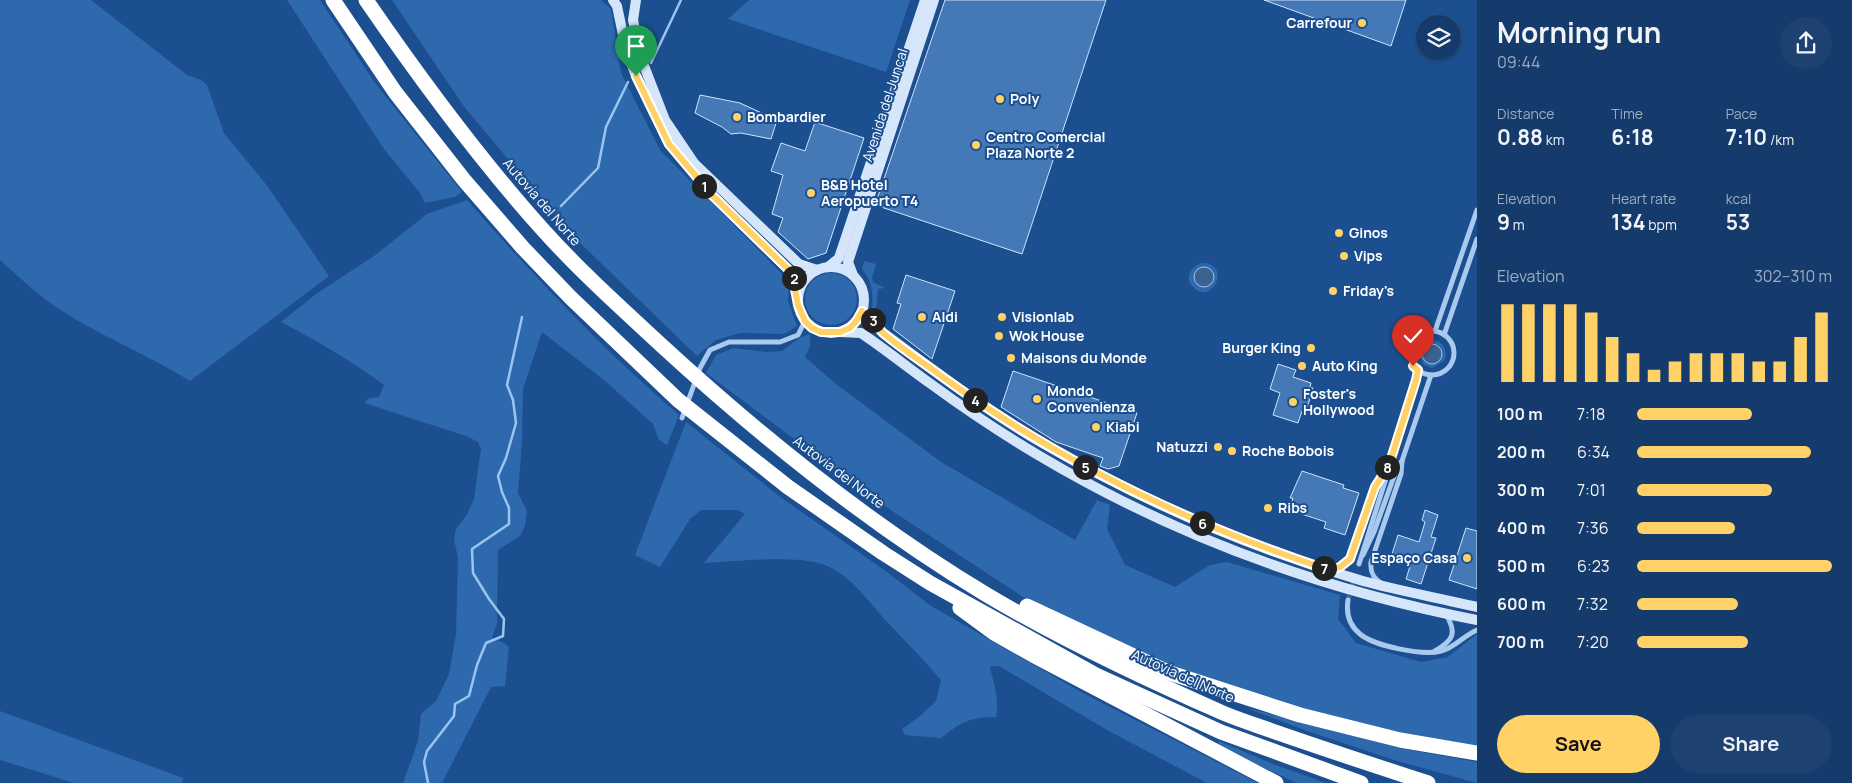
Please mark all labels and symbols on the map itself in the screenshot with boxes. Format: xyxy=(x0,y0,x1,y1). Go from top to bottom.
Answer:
place label: Carrefour xyxy=(1286,13,1352,32)
marker: Carrefour xyxy=(1356,17,1368,29)
pin xyxy=(615,25,657,76)
street label: Avenida del Juncal xyxy=(857,46,912,164)
place label: Poly xyxy=(1010,89,1039,108)
marker: Poly xyxy=(994,93,1006,105)
place label: Bombardier xyxy=(747,107,826,126)
marker: Bombardier xyxy=(731,111,743,123)
place label: Centro Comercial Plaza Norte 2 xyxy=(986,127,1105,162)
marker: Centro Comercial Plaza Norte 2 xyxy=(970,139,982,151)
street label: Autovía del Norte xyxy=(499,154,586,250)
pin: 1 xyxy=(692,174,716,198)
place label: B&B Hotel Aeropuerto T4 xyxy=(821,175,918,210)
marker: B&B Hotel Aeropuerto T4 xyxy=(805,187,817,199)
place label: Ginos xyxy=(1349,223,1388,242)
marker: Ginos xyxy=(1333,227,1345,239)
place label: Vips xyxy=(1354,246,1383,265)
marker: Vips xyxy=(1338,250,1350,262)
pin: 2 xyxy=(782,266,806,290)
place label: Friday's xyxy=(1343,281,1394,300)
marker: Friday's xyxy=(1327,285,1339,297)
place label: Aldi xyxy=(932,307,958,326)
place label: Visionlab xyxy=(1012,307,1075,326)
pin: 3 xyxy=(860,308,886,332)
marker: Aldi xyxy=(916,311,928,323)
marker: Visionlab xyxy=(996,311,1008,323)
pin xyxy=(1392,315,1434,366)
place label: Wok House xyxy=(1009,326,1084,345)
marker: Wok House xyxy=(993,330,1005,342)
place label: Burger King xyxy=(1222,338,1301,357)
marker: Burger King xyxy=(1305,342,1317,354)
place label: Maisons du Monde xyxy=(1021,348,1147,367)
marker: Maisons du Monde xyxy=(1005,352,1017,364)
place label: Auto King xyxy=(1312,356,1378,375)
marker: Auto King xyxy=(1296,360,1308,372)
place label: Mondo Convenienza xyxy=(1047,381,1135,416)
place label: Foster's Hollywood xyxy=(1303,384,1374,419)
pin: 4 xyxy=(962,388,988,412)
marker: Mondo Convenienza xyxy=(1031,393,1043,405)
marker: Foster's Hollywood xyxy=(1287,396,1299,408)
place label: Kiabi xyxy=(1106,417,1140,436)
marker: Kiabi xyxy=(1090,421,1102,433)
street label: Autovía del Norte xyxy=(789,431,889,512)
place label: Natuzzi xyxy=(1156,437,1208,456)
marker: Natuzzi xyxy=(1212,441,1224,453)
place label: Roche Bobois xyxy=(1242,441,1335,460)
marker: Roche Bobois xyxy=(1226,445,1238,457)
pin: 5 xyxy=(1072,454,1098,480)
pin: 8 xyxy=(1374,454,1400,480)
place label: Ribs xyxy=(1278,498,1308,517)
marker: Ribs xyxy=(1262,502,1274,514)
pin: 6 xyxy=(1190,510,1214,536)
place label: Espaço Casa xyxy=(1371,548,1457,567)
marker: Espaço Casa xyxy=(1461,552,1473,564)
pin: 7 xyxy=(1312,556,1336,580)
street label: Autovía del Norte xyxy=(1129,644,1238,707)

